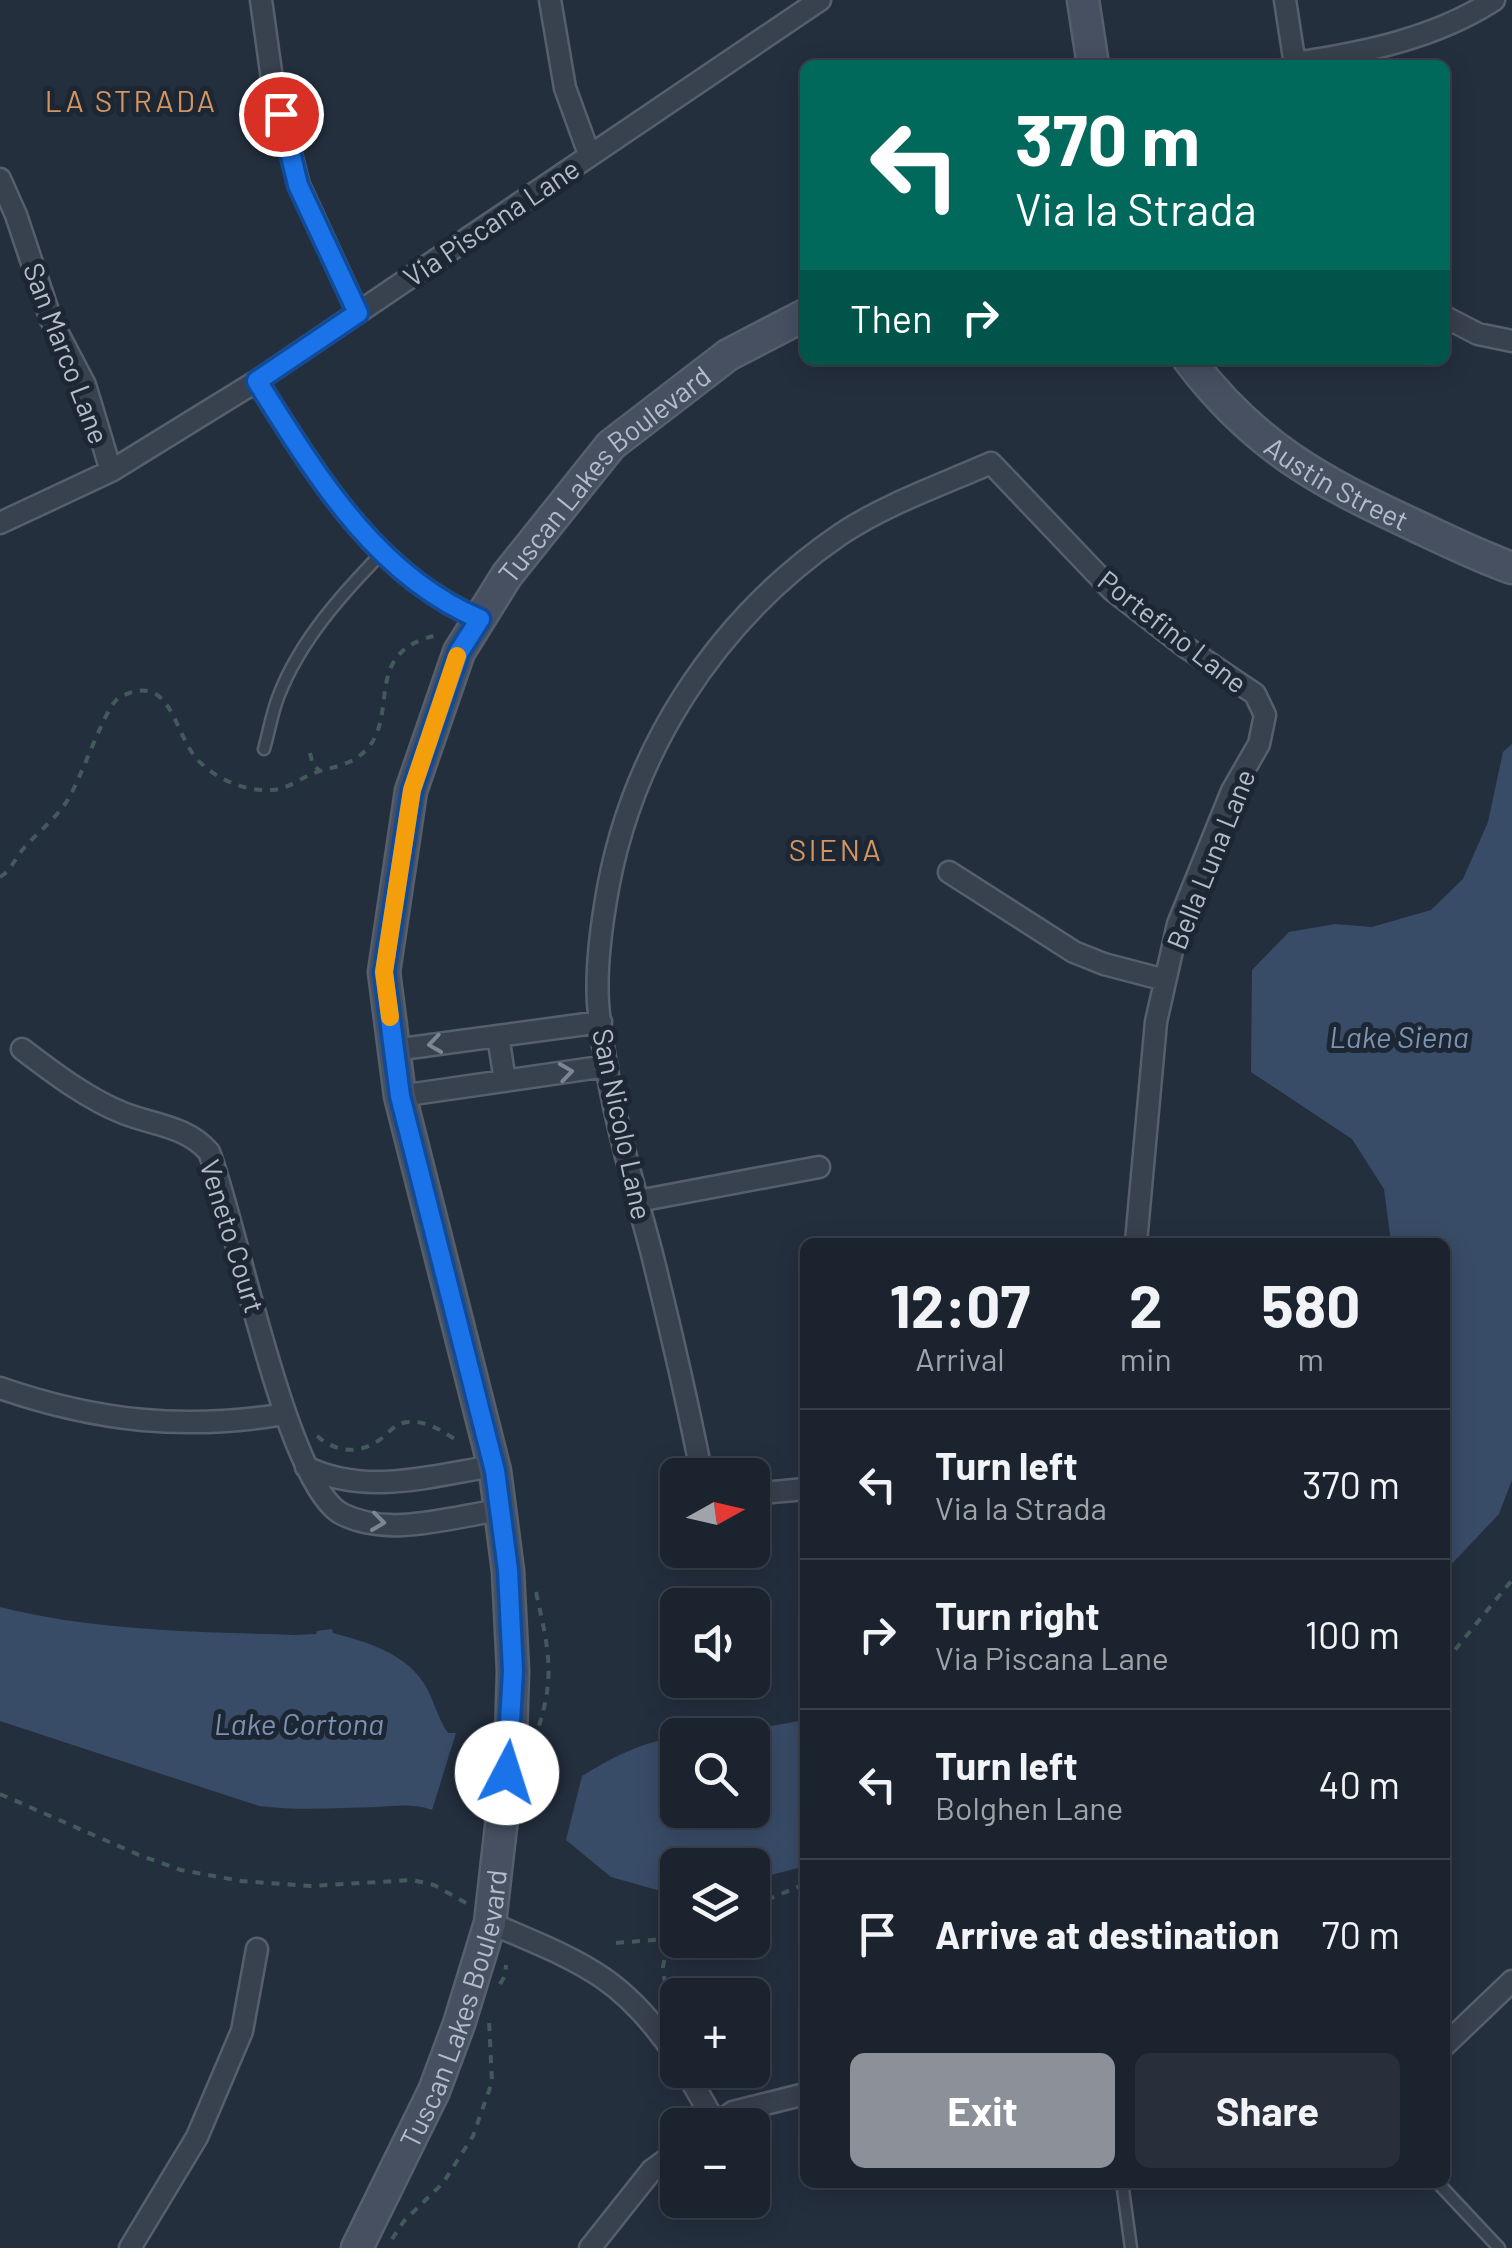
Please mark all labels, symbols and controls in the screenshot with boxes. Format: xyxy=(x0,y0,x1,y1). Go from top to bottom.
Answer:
pin xyxy=(239,72,324,157)
district label: LA STRADA xyxy=(45,82,217,118)
icon: arrive xyxy=(254,87,309,142)
text: 370 m xyxy=(1015,96,1200,180)
icon: left xyxy=(850,100,980,230)
street label: Via Piscana Lane xyxy=(397,151,585,293)
text: Via la Strada xyxy=(1015,181,1257,235)
street label: San Marco Lane xyxy=(17,258,117,448)
icon: right xyxy=(953,290,1008,345)
text: Then xyxy=(850,295,933,341)
street label: Tuscan Lakes Boulevard xyxy=(491,358,717,589)
street label: Austin Street xyxy=(1258,429,1414,537)
street label: Portefino Lane xyxy=(1092,562,1254,700)
street label: Bella Luna Lane xyxy=(1158,764,1262,954)
district label: SIENA xyxy=(789,831,883,867)
water label: Lake Siena xyxy=(1329,1018,1469,1054)
street label: San Nicolo Lane xyxy=(586,1025,660,1223)
one-way arrow xyxy=(427,1033,443,1054)
one-way arrow xyxy=(557,1062,574,1083)
street label: Veneto Court xyxy=(194,1155,272,1317)
text: 12:07 xyxy=(890,1268,1030,1340)
text: 2 xyxy=(1129,1268,1163,1340)
text: 580 xyxy=(1261,1268,1360,1340)
text: Arrival xyxy=(915,1339,1005,1377)
text: min xyxy=(1120,1339,1172,1377)
text: m xyxy=(1298,1339,1324,1377)
text: Turn left xyxy=(935,1442,1078,1488)
icon: left xyxy=(850,1457,905,1512)
north arrow xyxy=(660,1458,770,1568)
map controls xyxy=(660,1458,770,2218)
text: 370 m xyxy=(1302,1461,1400,1507)
text: Via la Strada xyxy=(935,1488,1107,1526)
one-way arrow xyxy=(371,1511,387,1532)
button: sound xyxy=(660,1588,770,1698)
text: Turn right xyxy=(935,1592,1100,1638)
icon: right xyxy=(850,1607,905,1662)
text: 100 m xyxy=(1305,1611,1400,1657)
text: Via Piscana Lane xyxy=(935,1638,1169,1676)
water label: Lake Cortona xyxy=(214,1705,384,1741)
button: search xyxy=(660,1718,770,1828)
position arrow xyxy=(455,1721,559,1825)
text: Turn left xyxy=(935,1742,1078,1788)
icon: left xyxy=(850,1757,905,1812)
text: 40 m xyxy=(1319,1761,1400,1807)
text: Bolghen Lane xyxy=(935,1788,1123,1826)
button: layers xyxy=(660,1848,770,1958)
street label: Tuscan Lakes Boulevard xyxy=(392,1868,513,2153)
icon: arrive xyxy=(850,1907,905,1962)
text: Arrive at destination xyxy=(935,1911,1280,1957)
text: 70 m xyxy=(1322,1911,1400,1957)
button: + xyxy=(660,1978,770,2088)
button: Exit xyxy=(850,2053,1115,2168)
button: Share xyxy=(1135,2053,1400,2168)
button: − xyxy=(660,2108,770,2218)

